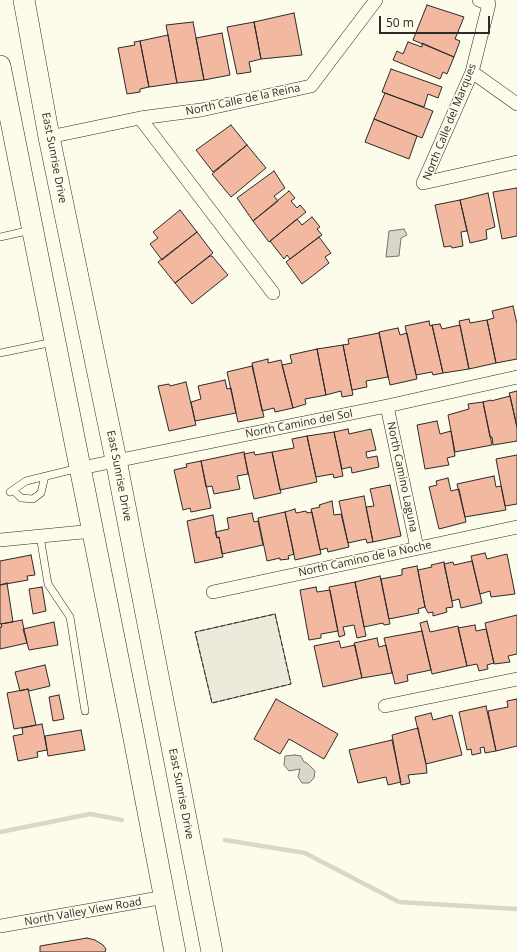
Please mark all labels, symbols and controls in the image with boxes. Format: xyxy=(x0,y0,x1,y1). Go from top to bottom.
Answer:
scale bar xyxy=(381,8,492,34)
text: 50 m xyxy=(386,14,414,31)
street label: North Calle del Marques xyxy=(421,62,479,182)
street label: North Calle de la Reina xyxy=(185,81,301,119)
street label: East Sunrise Drive xyxy=(39,111,69,205)
street label: North Camino del Sol xyxy=(244,407,354,441)
street label: North Camino Laguna xyxy=(384,421,420,533)
street label: East Sunrise Drive xyxy=(104,429,134,523)
street label: North Camino de la Noche xyxy=(297,538,433,580)
street label: East Sunrise Drive xyxy=(166,747,196,841)
street label: North Valley View Road xyxy=(23,895,143,929)

